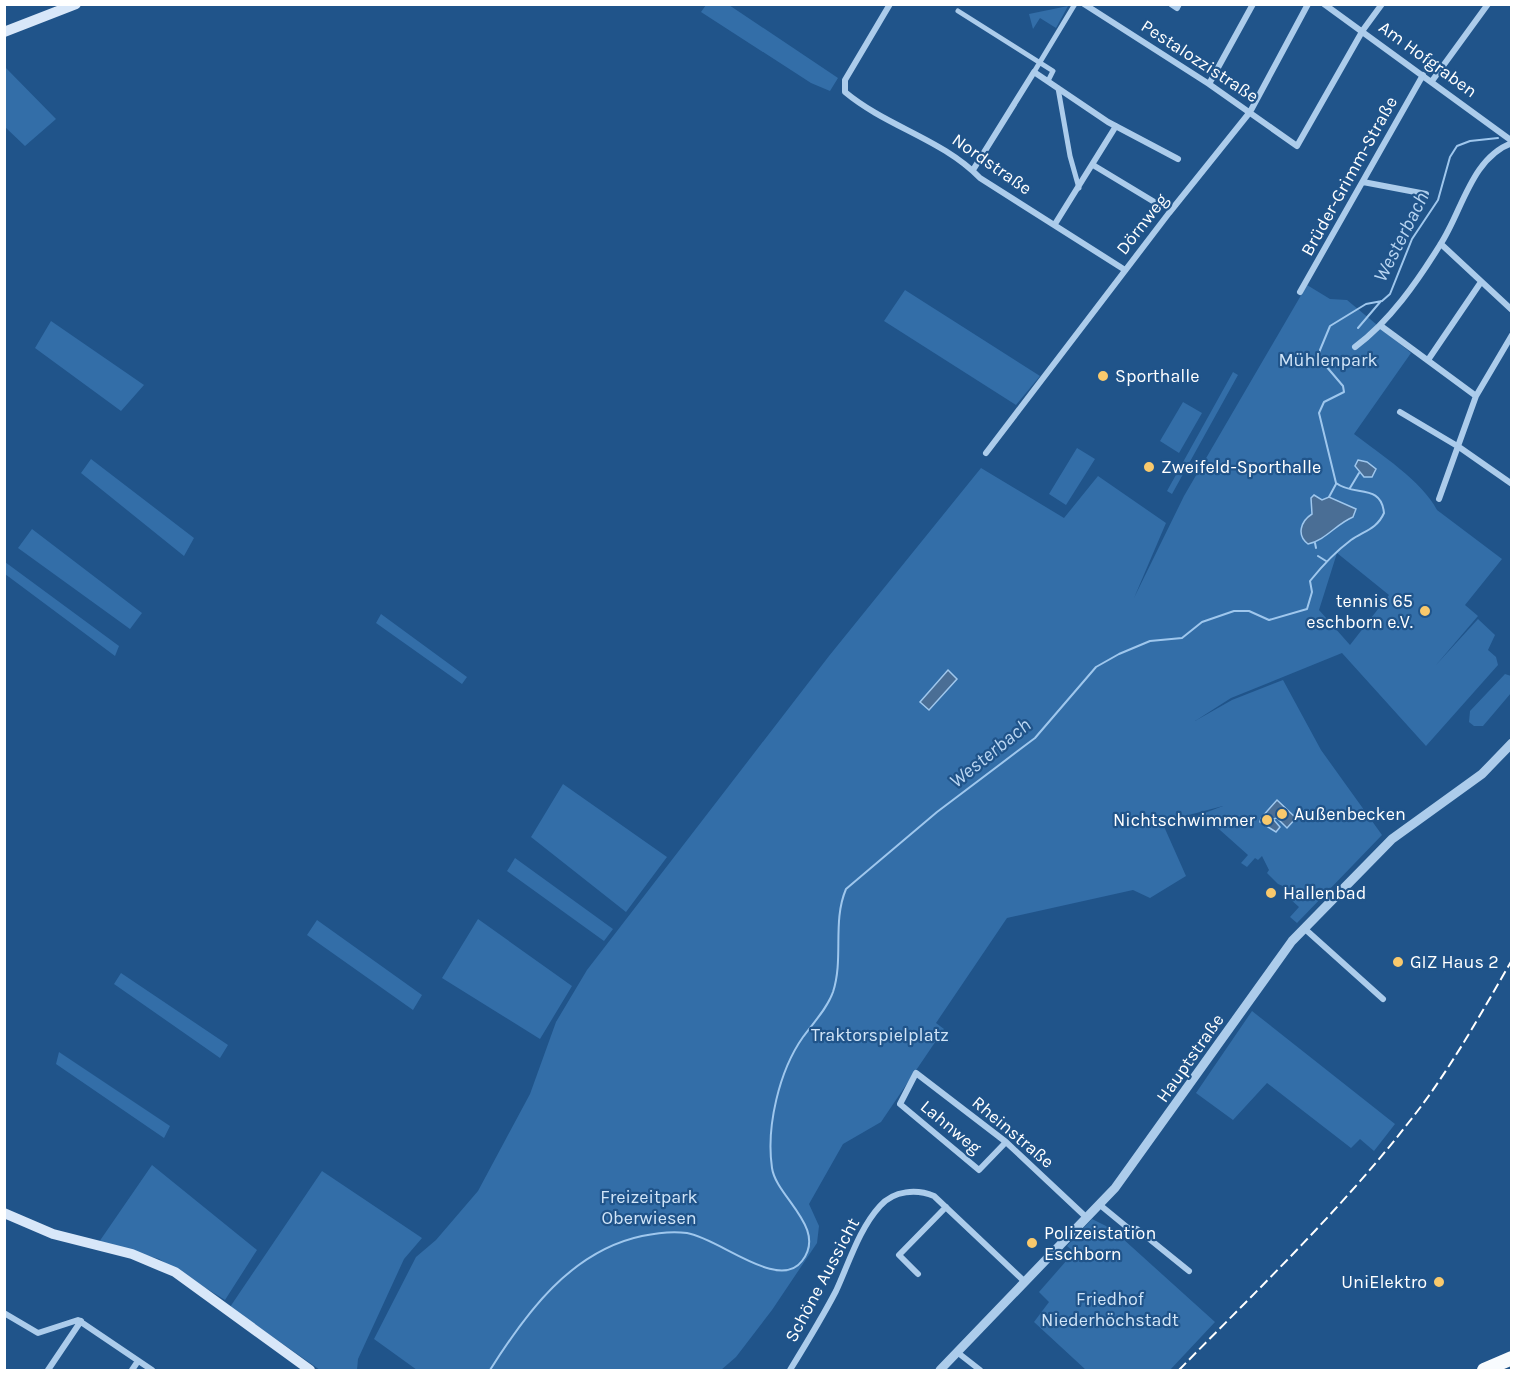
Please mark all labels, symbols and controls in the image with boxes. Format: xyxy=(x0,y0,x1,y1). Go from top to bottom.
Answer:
street label: Pestalozzistraße xyxy=(1137,15,1263,107)
street label: Am Hofgraben xyxy=(1374,16,1482,102)
street label: Brüder-Grimm-Straße xyxy=(1296,92,1402,260)
street label: Nordstraße xyxy=(948,129,1036,199)
water label: Westerbach xyxy=(1369,188,1433,286)
street label: Dörnweg xyxy=(1111,189,1173,259)
park label: Mühlenpark xyxy=(1278,349,1378,371)
place label: Sporthalle xyxy=(1115,365,1200,387)
marker: Sporthalle xyxy=(1096,369,1110,383)
place label: Zweifeld-Sporthalle xyxy=(1161,456,1321,478)
marker: Zweifeld-Sporthalle xyxy=(1142,460,1156,474)
place label: tennis 65 eschborn e.V. xyxy=(1306,590,1413,633)
marker: tennis 65 eschborn e.V. xyxy=(1418,604,1432,618)
water label: Westerbach xyxy=(945,713,1035,793)
place label: Außenbecken xyxy=(1294,803,1406,825)
marker: Außenbecken xyxy=(1275,807,1289,821)
place label: Nichtschwimmer xyxy=(1113,809,1255,831)
marker: Nichtschwimmer xyxy=(1260,813,1274,827)
place label: Hallenbad xyxy=(1283,882,1366,904)
marker: Hallenbad xyxy=(1264,886,1278,900)
place label: GIZ Haus 2 xyxy=(1410,951,1499,973)
marker: GIZ Haus 2 xyxy=(1391,955,1405,969)
street label: Hauptstraße xyxy=(1151,1009,1229,1107)
park label: Traktorspielplatz xyxy=(811,1024,949,1046)
street label: Rheinstraße xyxy=(968,1091,1058,1173)
street label: Lahnweg xyxy=(916,1095,986,1159)
park label: Freizeitpark Oberwiesen xyxy=(600,1186,698,1229)
street label: Schöne Aussicht xyxy=(780,1214,864,1346)
place label: Polizeistation Eschborn xyxy=(1044,1222,1156,1265)
marker: Polizeistation Eschborn xyxy=(1025,1236,1039,1250)
place label: UniElektro xyxy=(1341,1271,1427,1293)
marker: UniElektro xyxy=(1432,1275,1446,1289)
park label: Friedhof Niederhöchstadt xyxy=(1041,1288,1179,1331)

